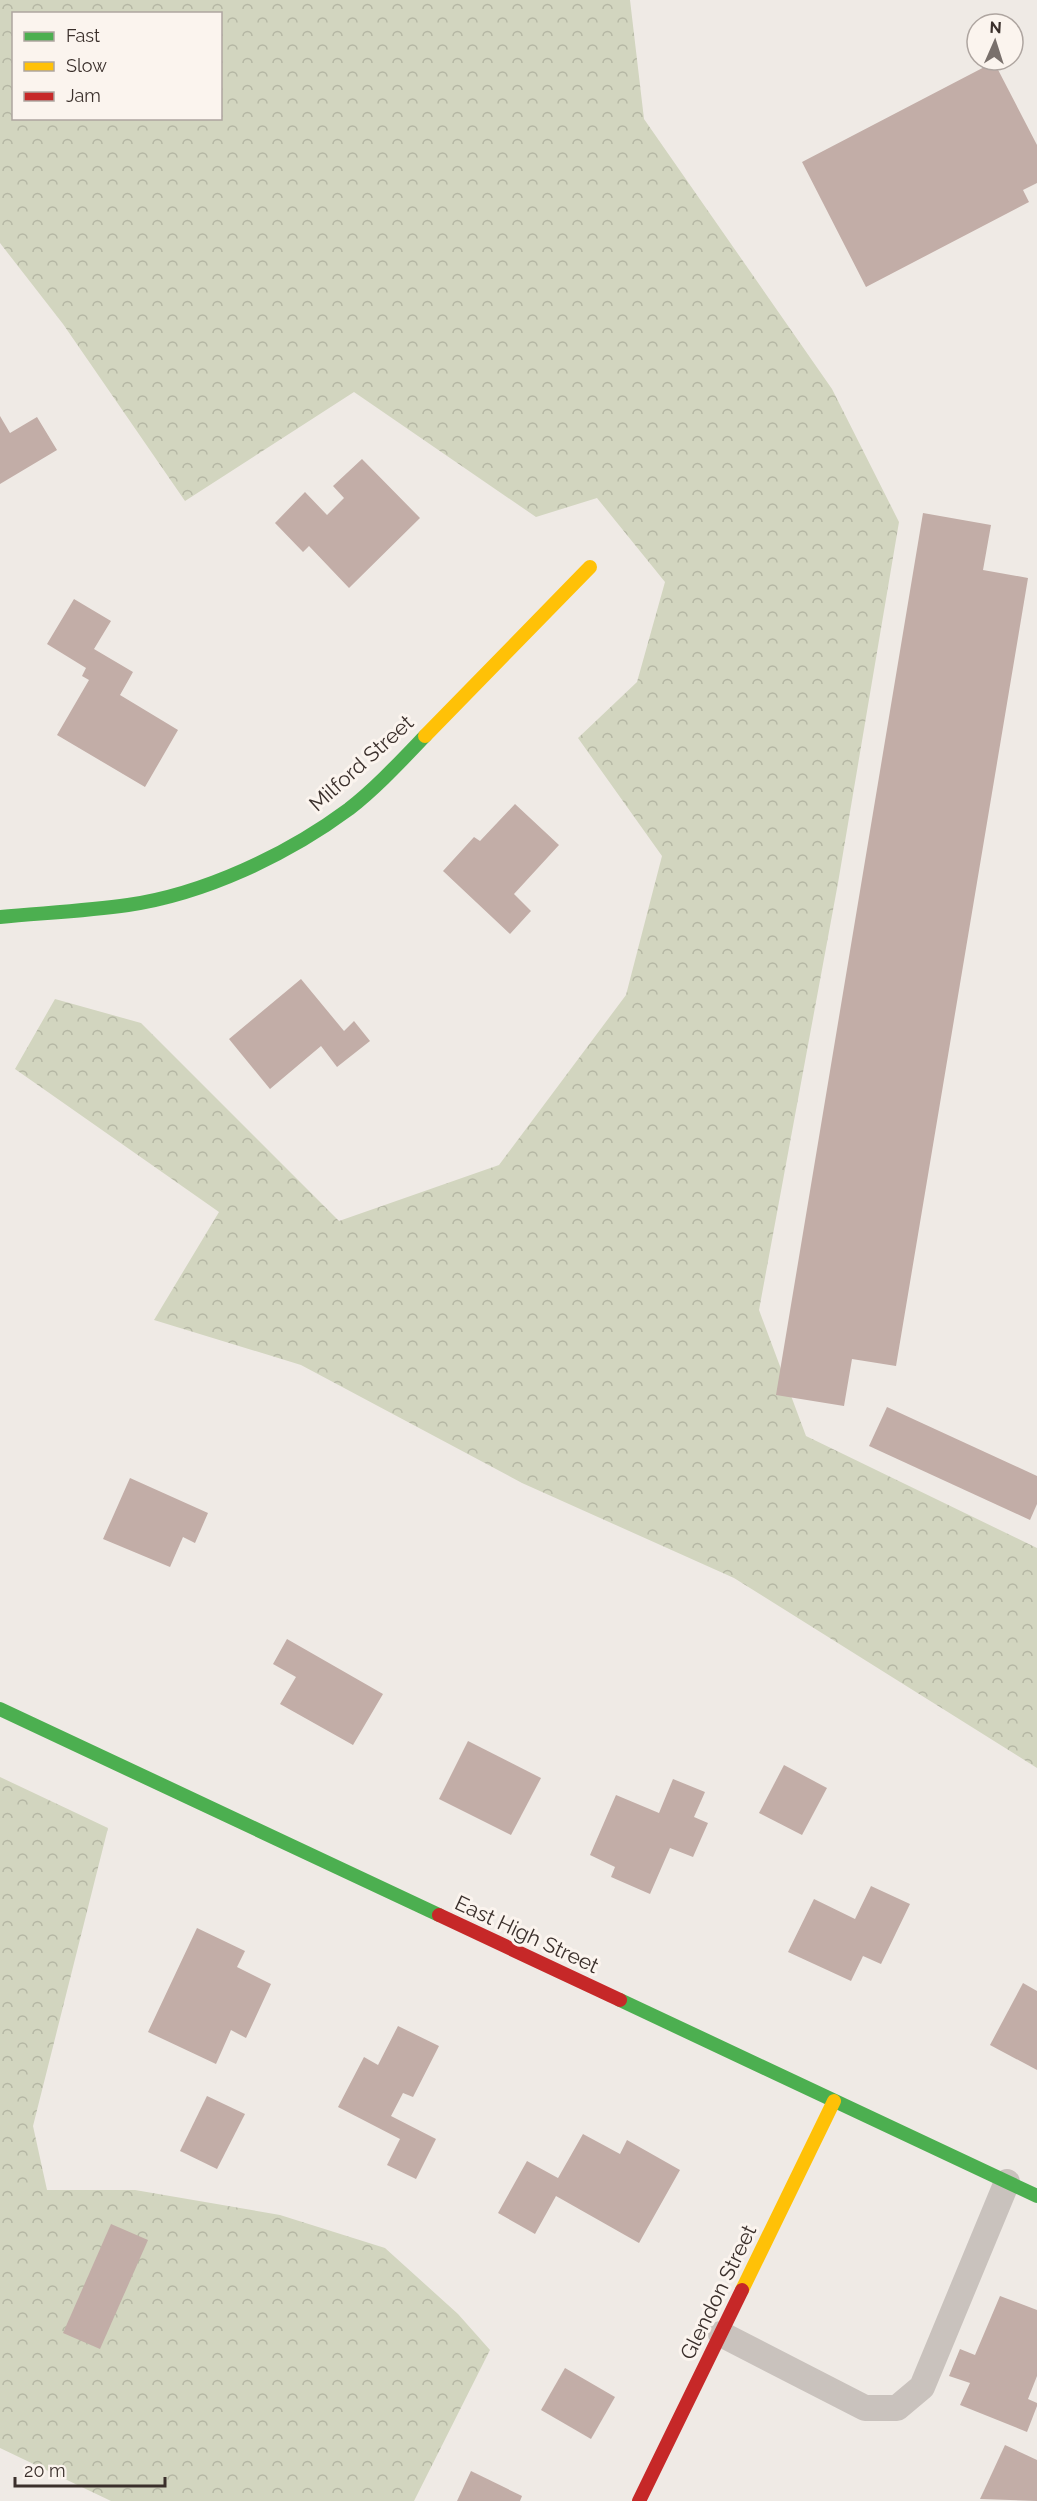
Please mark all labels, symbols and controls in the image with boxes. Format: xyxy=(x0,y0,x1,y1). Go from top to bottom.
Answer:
legend xyxy=(12,12,222,120)
north arrow xyxy=(965,12,1025,72)
text: N xyxy=(989,18,1002,37)
text: Fast xyxy=(66,25,100,46)
text: Slow xyxy=(66,55,107,76)
text: Jam xyxy=(66,85,101,106)
street label: Milford Street xyxy=(304,710,418,816)
street label: East High Street xyxy=(451,1890,603,1978)
street label: Glendon Street xyxy=(675,2221,761,2363)
scale bar xyxy=(15,2450,165,2488)
text: 20 m xyxy=(24,2460,66,2481)

